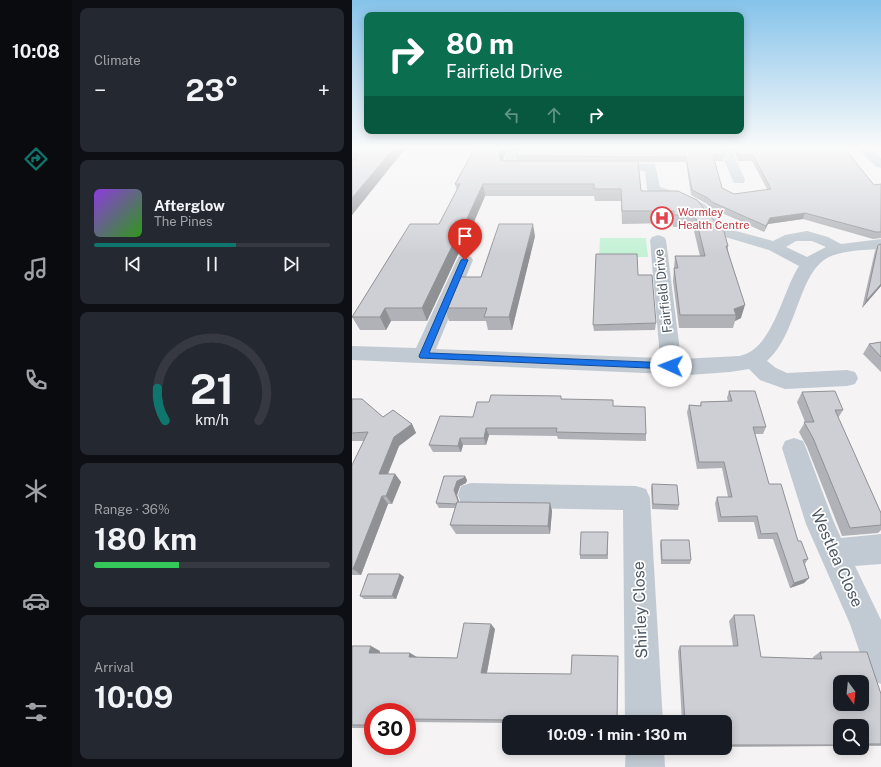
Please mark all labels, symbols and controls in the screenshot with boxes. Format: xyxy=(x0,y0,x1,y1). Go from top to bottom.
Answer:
text: 80 m xyxy=(446,27,514,60)
icon: right xyxy=(380,28,432,80)
text: 10:08 xyxy=(12,41,60,62)
text: Climate xyxy=(94,53,141,68)
text: Fairfield Drive xyxy=(446,61,563,82)
text: 23° xyxy=(185,72,239,108)
text: − xyxy=(94,77,106,103)
text: + xyxy=(318,77,330,103)
icon: left xyxy=(501,104,523,126)
icon: ahead xyxy=(543,104,565,126)
icon: right xyxy=(585,104,607,126)
icon: directions xyxy=(22,145,50,173)
text: Afterglow xyxy=(154,197,225,214)
hospital icon: Wormley Health Centre xyxy=(649,205,675,231)
place label: Wormley Health Centre xyxy=(678,206,749,231)
text: The Pines xyxy=(154,214,213,229)
pin xyxy=(448,219,482,260)
icon: arrive xyxy=(454,225,476,247)
street label: Fairfield Drive xyxy=(651,248,675,334)
icon: previous xyxy=(122,253,144,275)
icon: pause xyxy=(201,253,223,275)
icon: next xyxy=(280,253,302,275)
icon: music xyxy=(22,255,50,283)
position arrow xyxy=(650,345,692,387)
text: 21 xyxy=(190,364,234,413)
icon: phone xyxy=(22,366,50,394)
text: km/h xyxy=(195,411,229,428)
icon: climate xyxy=(22,477,50,505)
text: Range · 36% xyxy=(94,502,170,517)
street label: Westlea Close xyxy=(807,506,867,610)
text: 180 km xyxy=(94,521,197,557)
street label: Shirley Close xyxy=(629,561,651,659)
icon: car xyxy=(22,587,50,615)
text: Arrival xyxy=(94,660,134,675)
north arrow xyxy=(833,675,869,711)
map controls xyxy=(833,675,869,755)
text: 10:09 xyxy=(94,679,173,715)
icon: filters xyxy=(22,698,50,726)
speed limit sign: 30 xyxy=(364,703,416,755)
button: search xyxy=(833,719,869,755)
text: 10:09 · 1 min · 130 m xyxy=(547,726,687,743)

